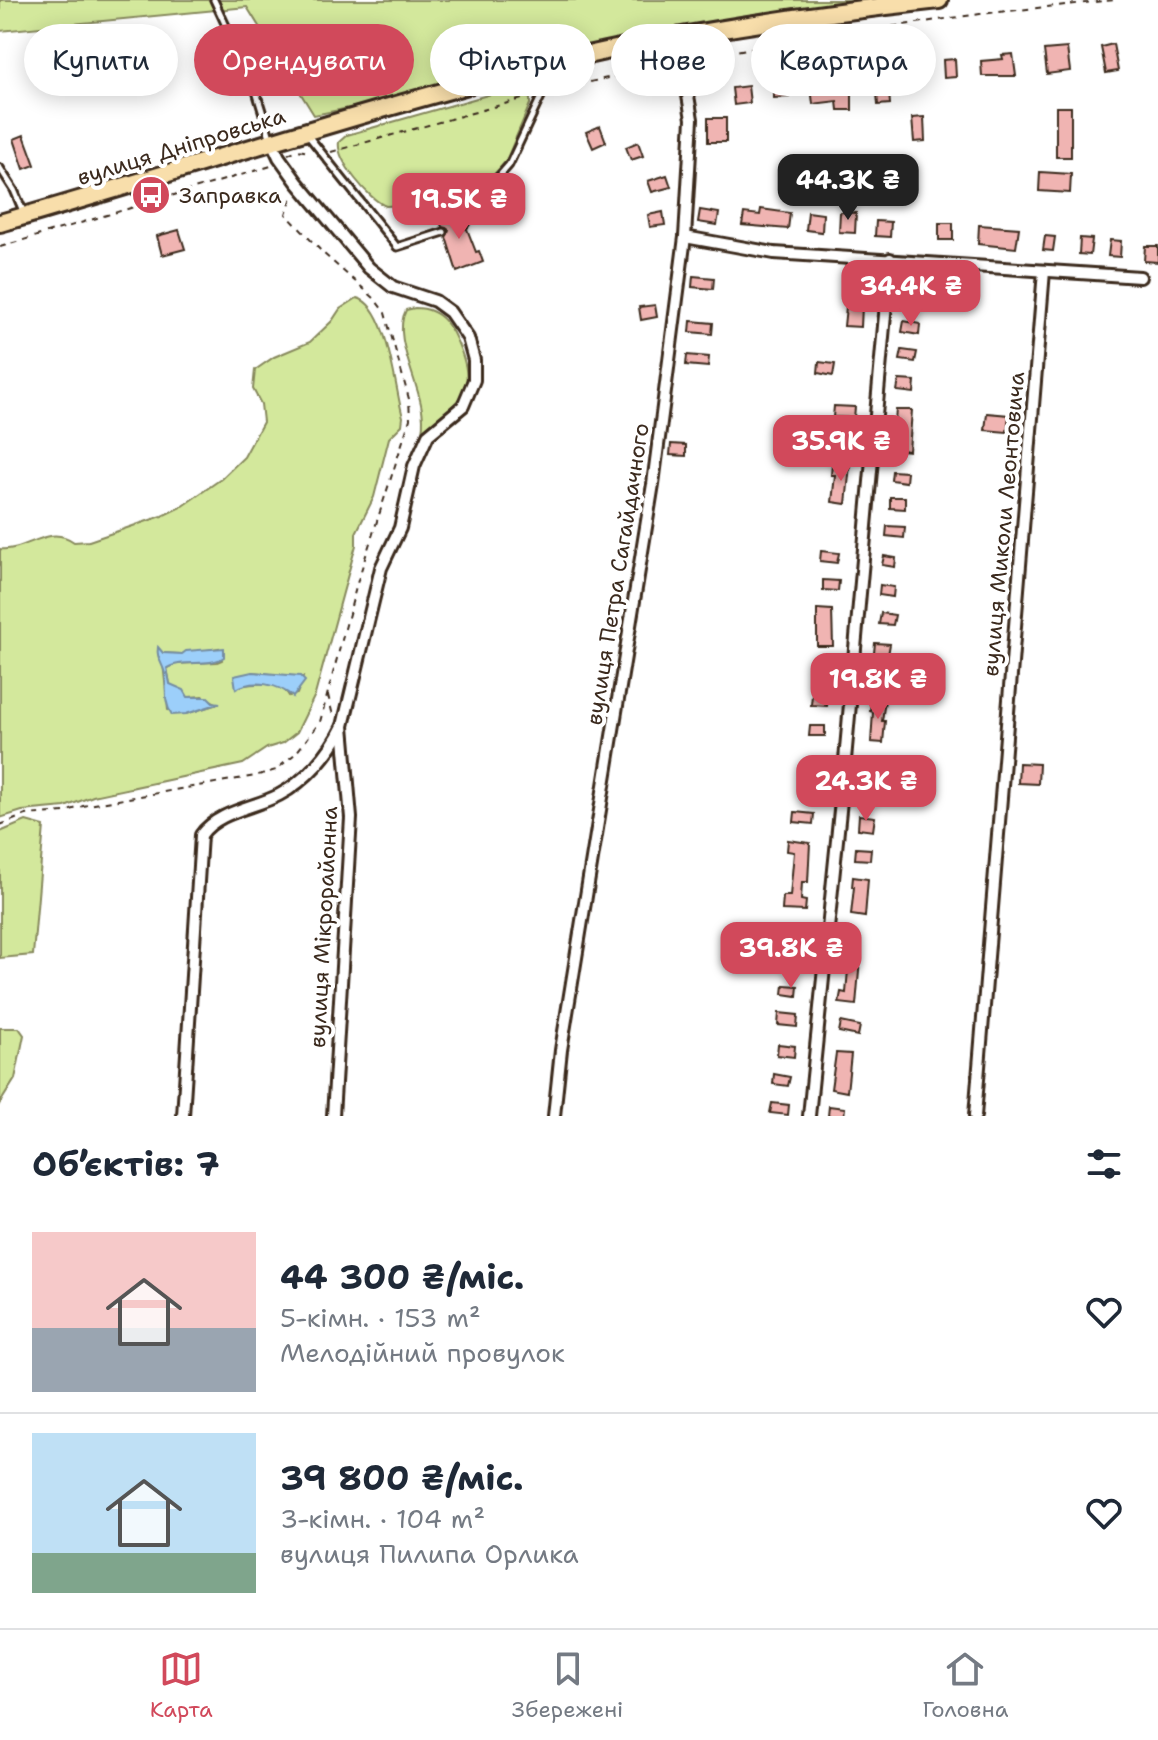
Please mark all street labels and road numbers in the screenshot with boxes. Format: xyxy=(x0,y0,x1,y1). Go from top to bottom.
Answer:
street label: вулиця Дніпровська xyxy=(73,101,289,192)
street label: вулиця Миколи Леонтовича xyxy=(976,370,1031,678)
street label: вулиця Петра Сагайдачного xyxy=(579,421,656,727)
street label: вулиця Мікрорайонна xyxy=(303,805,344,1049)

